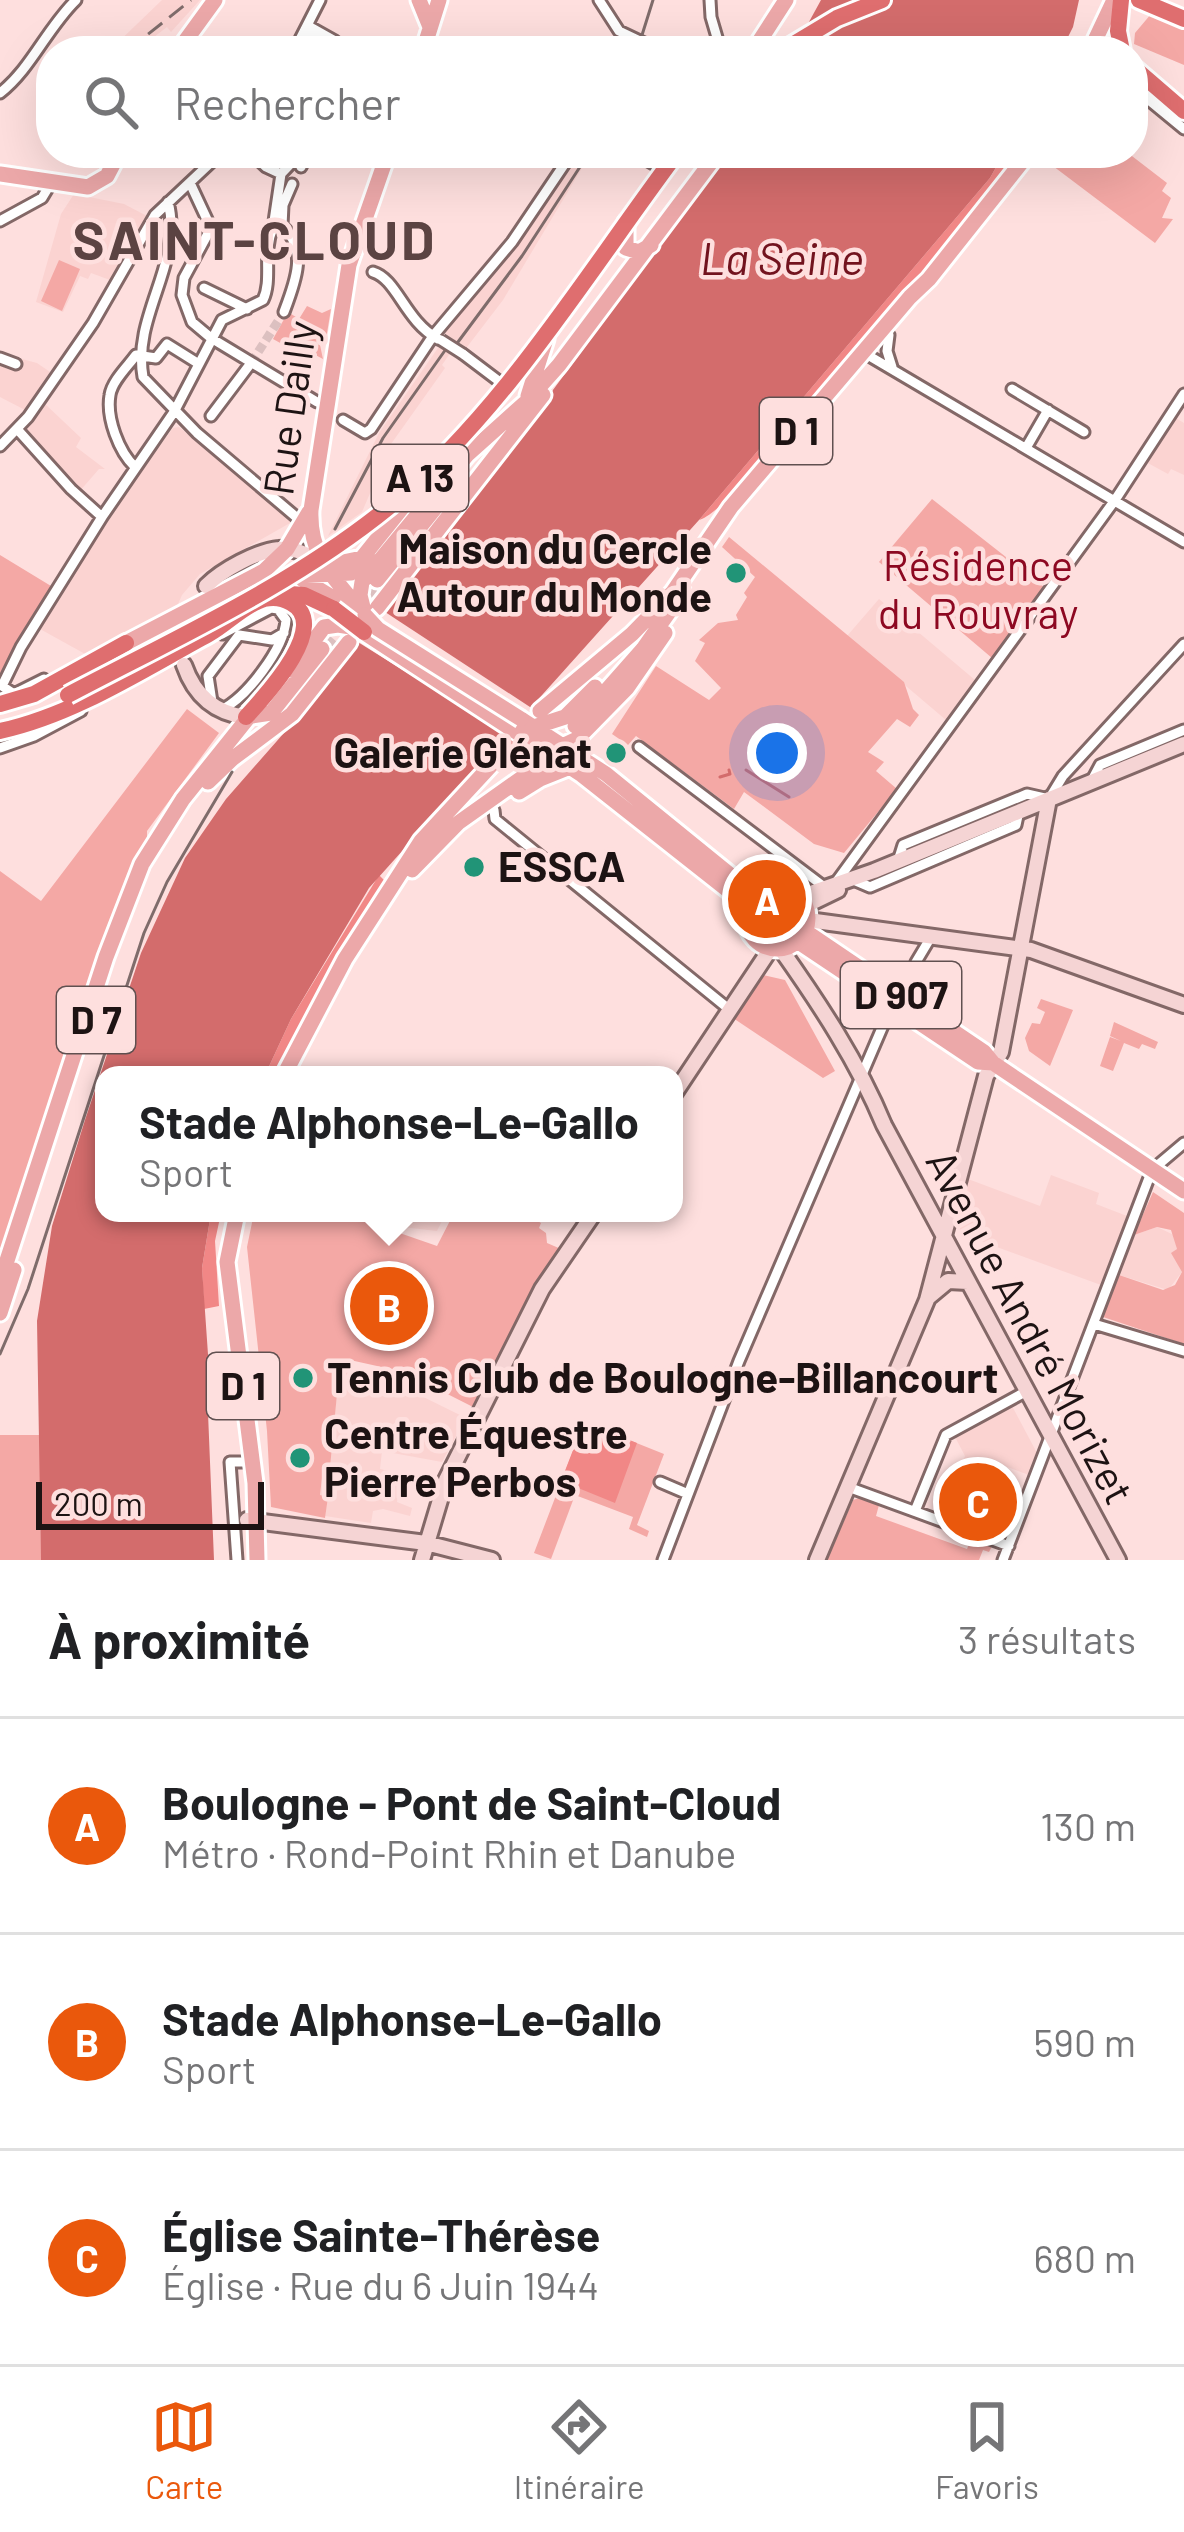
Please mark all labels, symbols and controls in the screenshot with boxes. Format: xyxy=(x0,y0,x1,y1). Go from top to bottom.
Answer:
search box xyxy=(36,36,1148,168)
icon: search xyxy=(78,69,144,135)
text: Rechercher xyxy=(174,75,401,129)
district label: SAINT-CLOUD xyxy=(73,206,437,271)
water label: La Seine xyxy=(700,230,864,284)
street label: Rue Dailly xyxy=(251,317,326,498)
road number: D 1 xyxy=(760,398,832,464)
road number: A 13 xyxy=(372,445,468,511)
place label: Maison du Cercle Autour du Monde xyxy=(396,522,712,620)
park label: Résidence du Rouvray xyxy=(878,539,1078,638)
marker: Maison du Cercle Autour du Monde xyxy=(723,560,749,586)
your location xyxy=(747,723,807,783)
place label: Galerie Glénat xyxy=(333,726,592,776)
marker: Galerie Glénat xyxy=(603,740,629,766)
place label: ESSCA xyxy=(498,840,626,890)
marker: ESSCA xyxy=(461,854,487,880)
pin: A xyxy=(728,854,806,944)
road number: D 907 xyxy=(841,962,961,1028)
road number: D 7 xyxy=(57,987,135,1053)
popup xyxy=(95,1066,683,1222)
text: Stade Alphonse-Le-Gallo xyxy=(139,1094,639,1148)
street label: Avenue André Morizet xyxy=(917,1141,1146,1512)
text: Sport xyxy=(139,1148,233,1195)
pin: B xyxy=(350,1261,428,1351)
place label: Tennis Club de Boulogne-Billancourt xyxy=(327,1351,999,1402)
road number: D 1 xyxy=(207,1353,279,1419)
marker: Tennis Club de Boulogne-Billancourt xyxy=(290,1365,316,1391)
place label: Centre Équestre Pierre Perbos xyxy=(324,1407,628,1505)
marker: Centre Équestre Pierre Perbos xyxy=(287,1445,313,1471)
pin: C xyxy=(939,1457,1017,1547)
scale bar xyxy=(36,1476,264,1529)
text: 200 m xyxy=(54,1483,143,1523)
text: À proximité xyxy=(48,1608,310,1669)
text: 3 résultats xyxy=(958,1615,1136,1662)
text: Boulogne - Pont de Saint-Cloud xyxy=(162,1775,781,1829)
text: A xyxy=(74,1802,100,1849)
text: 130 m xyxy=(1040,1802,1136,1849)
text: Métro · Rond-Point Rhin et Danube xyxy=(162,1829,736,1876)
text: Stade Alphonse-Le-Gallo xyxy=(162,1991,662,2045)
text: B xyxy=(75,2018,99,2065)
text: 590 m xyxy=(1034,2018,1136,2065)
text: Sport xyxy=(162,2045,256,2092)
text: Église Sainte-Thérèse xyxy=(162,2207,600,2261)
text: C xyxy=(75,2234,99,2281)
text: 680 m xyxy=(1034,2234,1136,2281)
text: Église · Rue du 6 Juin 1944 xyxy=(162,2261,599,2308)
tab: Carte xyxy=(145,2394,223,2506)
tab: Itinéraire xyxy=(514,2394,645,2506)
tab: Favoris xyxy=(935,2394,1039,2506)

